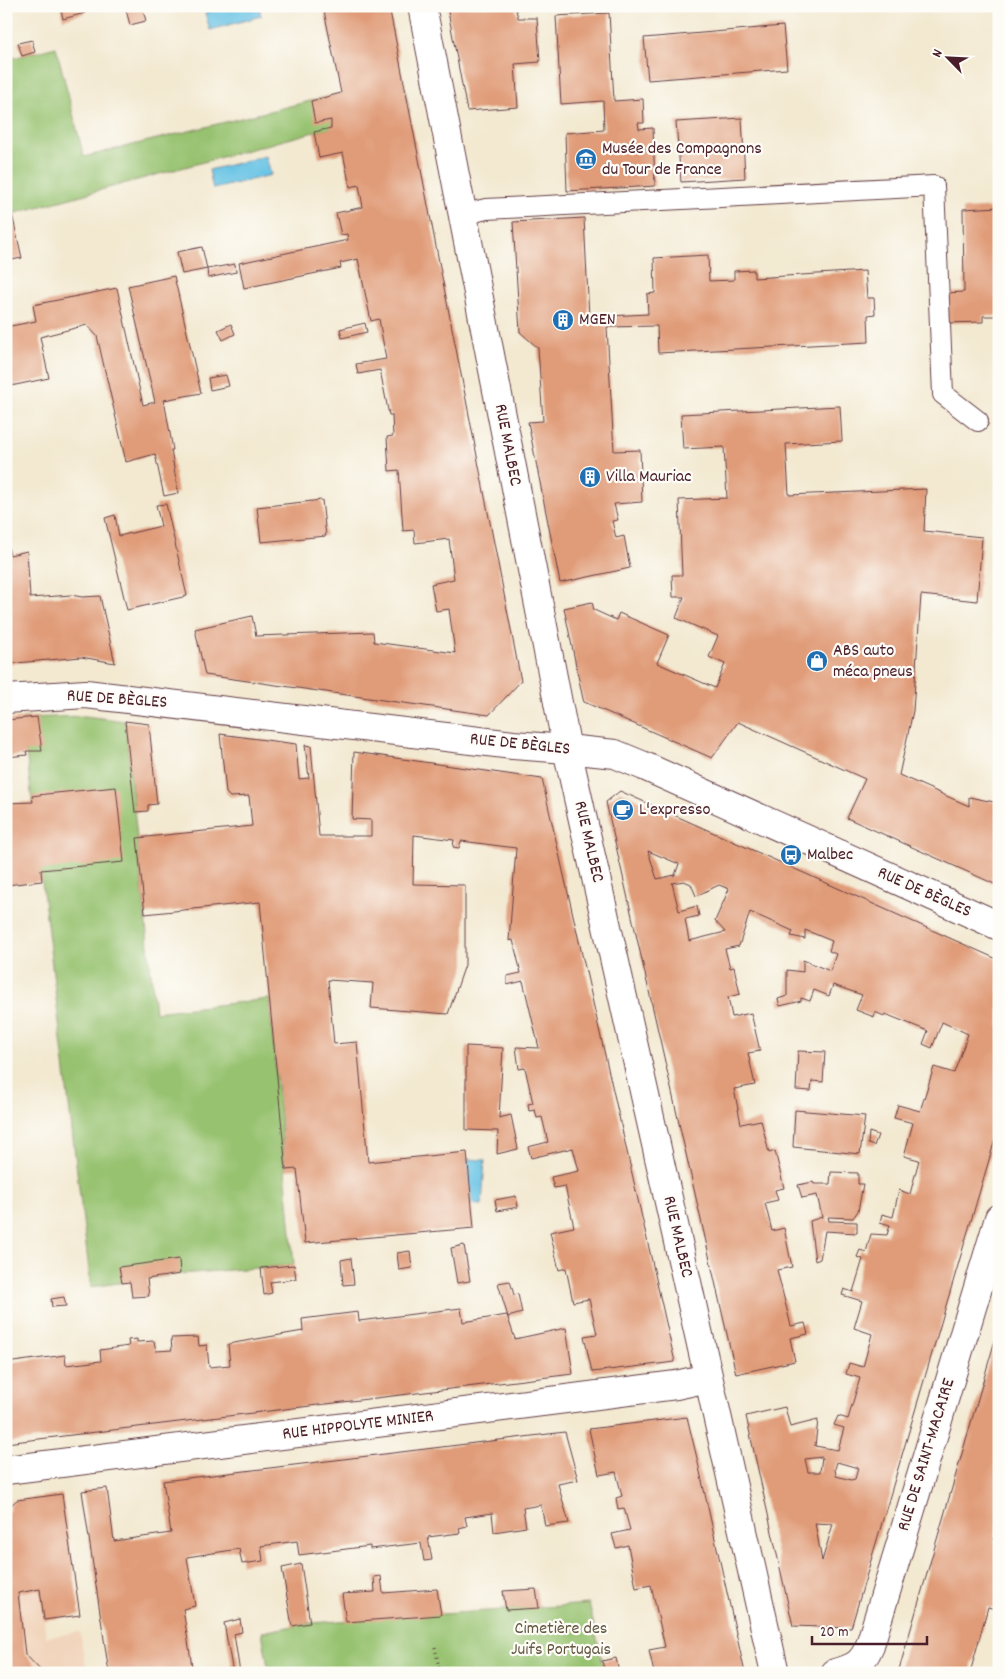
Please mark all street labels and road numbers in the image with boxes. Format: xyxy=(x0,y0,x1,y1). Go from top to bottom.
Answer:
street label: RUE MALBEC xyxy=(487,402,527,488)
street label: RUE DE BÈGLES xyxy=(66,684,168,716)
street label: RUE DE BÈGLES xyxy=(469,727,571,763)
street label: RUE MALBEC xyxy=(566,799,610,885)
street label: RUE DE BÈGLES xyxy=(873,861,975,925)
street label: RUE MALBEC xyxy=(655,1194,699,1280)
street label: RUE DE SAINT-MACAIRE xyxy=(892,1376,962,1534)
street label: RUE HIPPOLYTE MINIER xyxy=(281,1404,435,1448)

